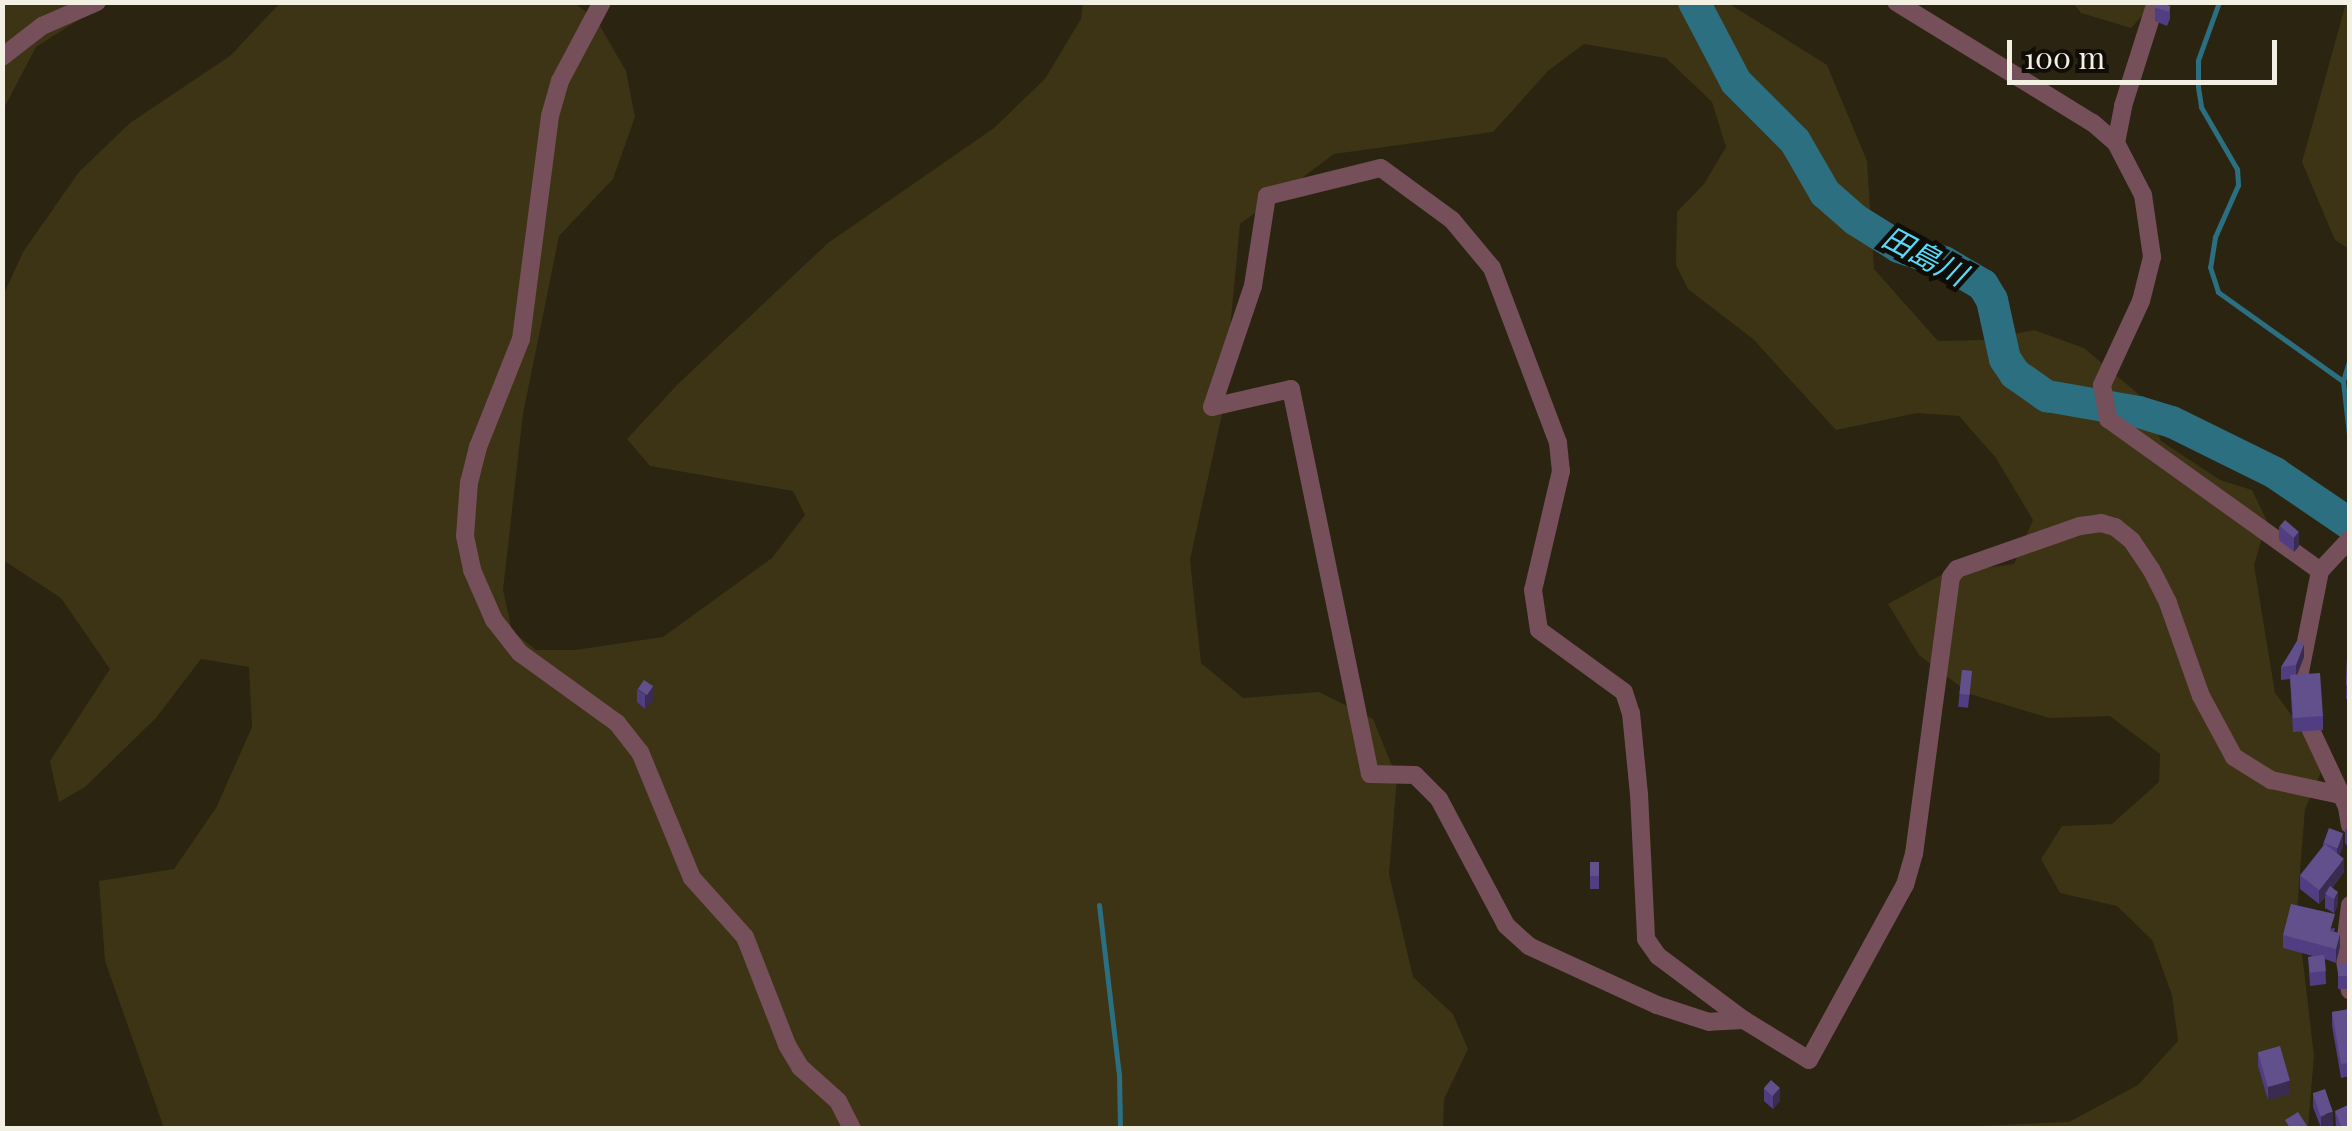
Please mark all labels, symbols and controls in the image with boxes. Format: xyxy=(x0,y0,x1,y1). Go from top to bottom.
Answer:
scale bar xyxy=(2012,20,2282,82)
text: 100 m xyxy=(2024,37,2105,77)
water label: 田島川 xyxy=(1877,218,1973,292)

